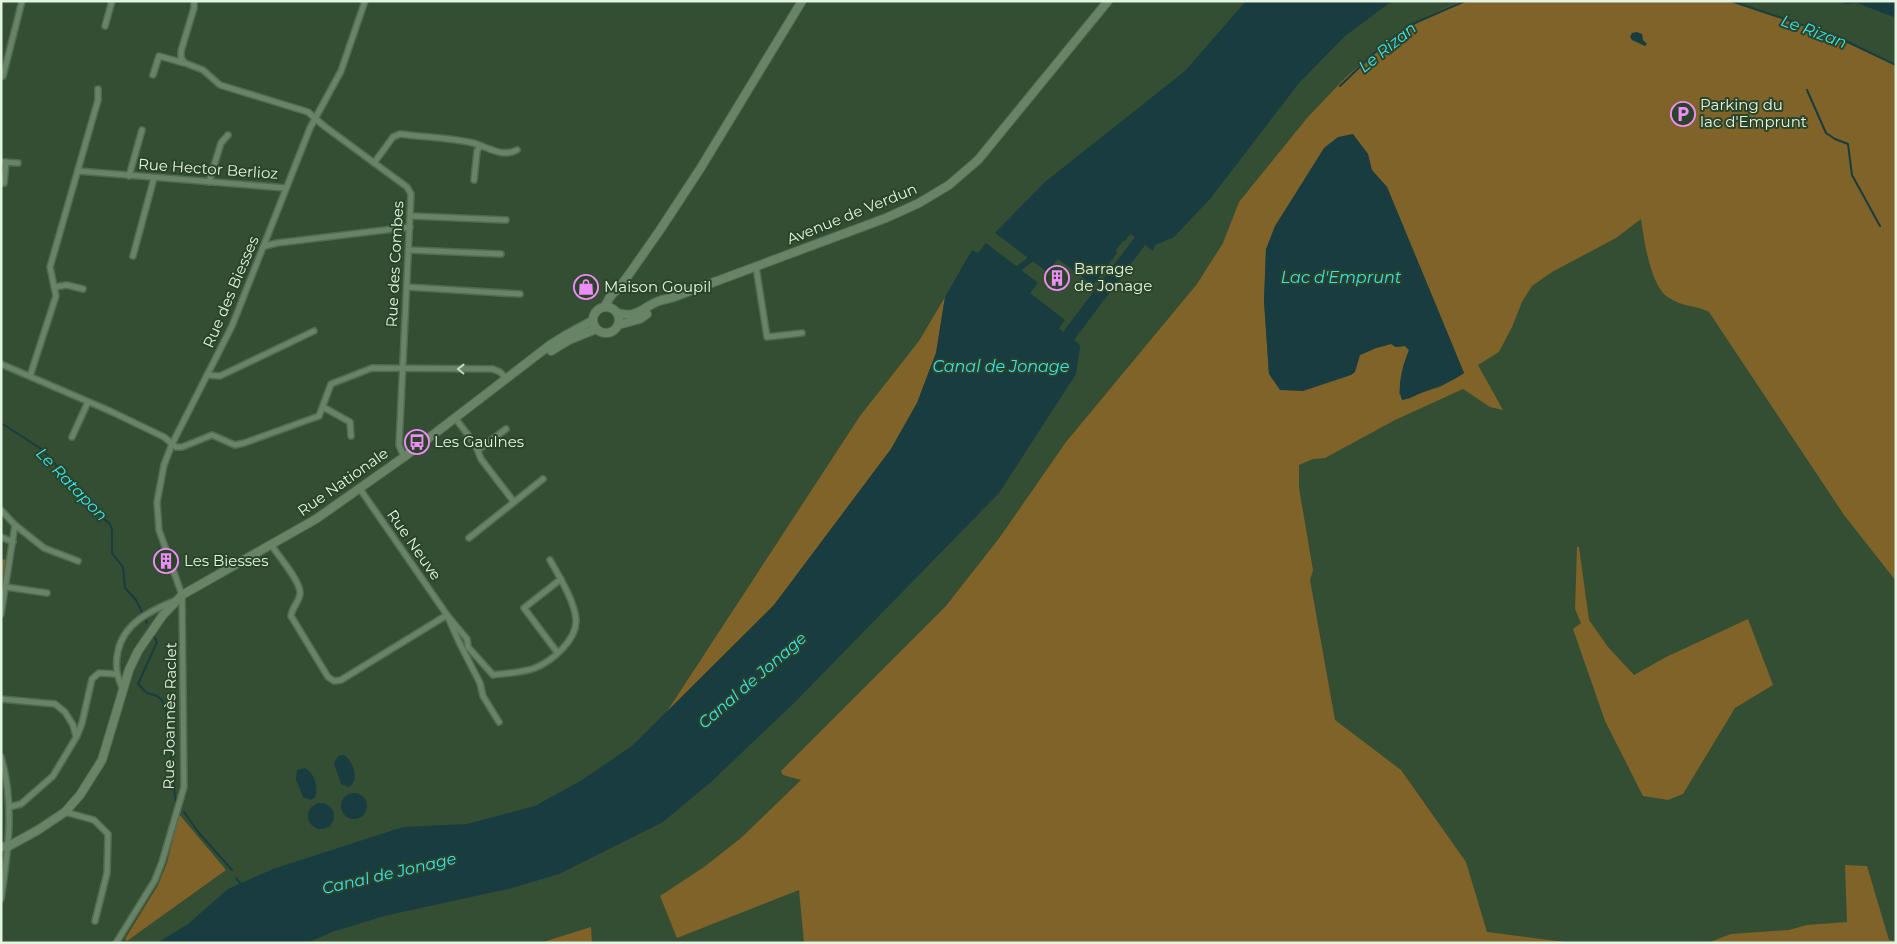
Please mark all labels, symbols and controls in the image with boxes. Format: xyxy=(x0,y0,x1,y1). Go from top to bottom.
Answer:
water label: Le Rizan xyxy=(1778,11,1849,52)
water label: Le Rizan xyxy=(1355,18,1420,76)
place label: Parking du lac d'Emprunt xyxy=(1700,95,1807,131)
parking icon: Parking du lac d'Emprunt xyxy=(1670,101,1696,127)
street label: Rue Hector Berlioz xyxy=(137,154,279,183)
street label: Avenue de Verdun xyxy=(784,179,920,248)
street label: Rue des Combes xyxy=(382,200,407,328)
street label: Rue des Biesses xyxy=(198,233,263,351)
place label: Barrage de Jonage xyxy=(1074,259,1152,295)
building icon: Barrage de Jonage xyxy=(1044,265,1070,291)
water label: Lac d'Emprunt xyxy=(1281,268,1402,287)
shop icon: Maison Goupil xyxy=(573,274,599,300)
place label: Maison Goupil xyxy=(604,277,711,296)
water label: Canal de Jonage xyxy=(933,357,1070,376)
one-way arrow xyxy=(457,364,464,374)
bus stop icon: Les Gaulnes xyxy=(404,429,430,455)
place label: Les Gaulnes xyxy=(434,432,524,451)
street label: Rue Nationale xyxy=(294,443,392,520)
water label: Le Ratapon xyxy=(32,444,111,525)
street label: Rue Neuve xyxy=(383,506,446,584)
building icon: Les Biesses xyxy=(153,548,179,574)
place label: Les Biesses xyxy=(184,551,268,570)
water label: Canal de Jonage xyxy=(694,628,810,732)
street label: Rue Joannès Raclet xyxy=(159,642,180,790)
water label: Canal de Jonage xyxy=(320,849,458,898)

